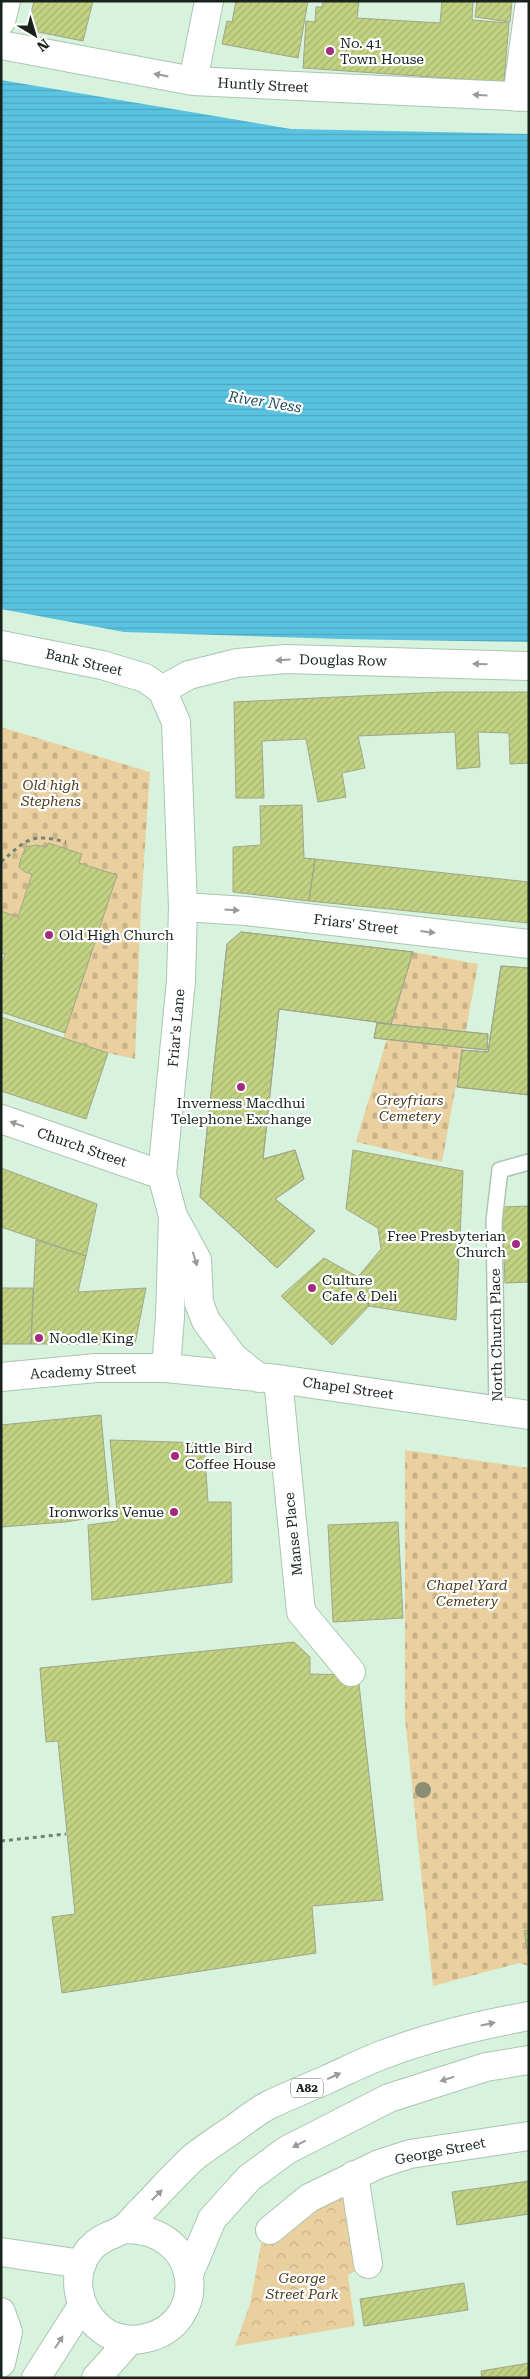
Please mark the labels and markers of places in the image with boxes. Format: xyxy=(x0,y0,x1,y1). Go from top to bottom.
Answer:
place label: No. 41 Town House xyxy=(340,35,424,67)
marker: No. 41 Town House xyxy=(324,45,336,57)
place label: Old High Church xyxy=(59,927,174,943)
marker: Old High Church xyxy=(43,929,55,941)
marker: Inverness Macdhui Telephone Exchange xyxy=(235,1081,247,1093)
place label: Inverness Macdhui Telephone Exchange xyxy=(171,1095,312,1127)
place label: Free Presbyterian Church xyxy=(387,1228,506,1260)
marker: Free Presbyterian Church xyxy=(510,1238,522,1250)
place label: Culture Cafe & Deli xyxy=(322,1272,398,1304)
marker: Culture Cafe & Deli xyxy=(306,1282,318,1294)
place label: Noodle King xyxy=(49,1330,133,1346)
marker: Noodle King xyxy=(33,1332,45,1344)
place label: Little Bird Coffee House xyxy=(185,1440,276,1472)
marker: Little Bird Coffee House xyxy=(169,1450,181,1462)
place label: Ironworks Venue xyxy=(49,1504,164,1520)
marker: Ironworks Venue xyxy=(168,1506,180,1518)

